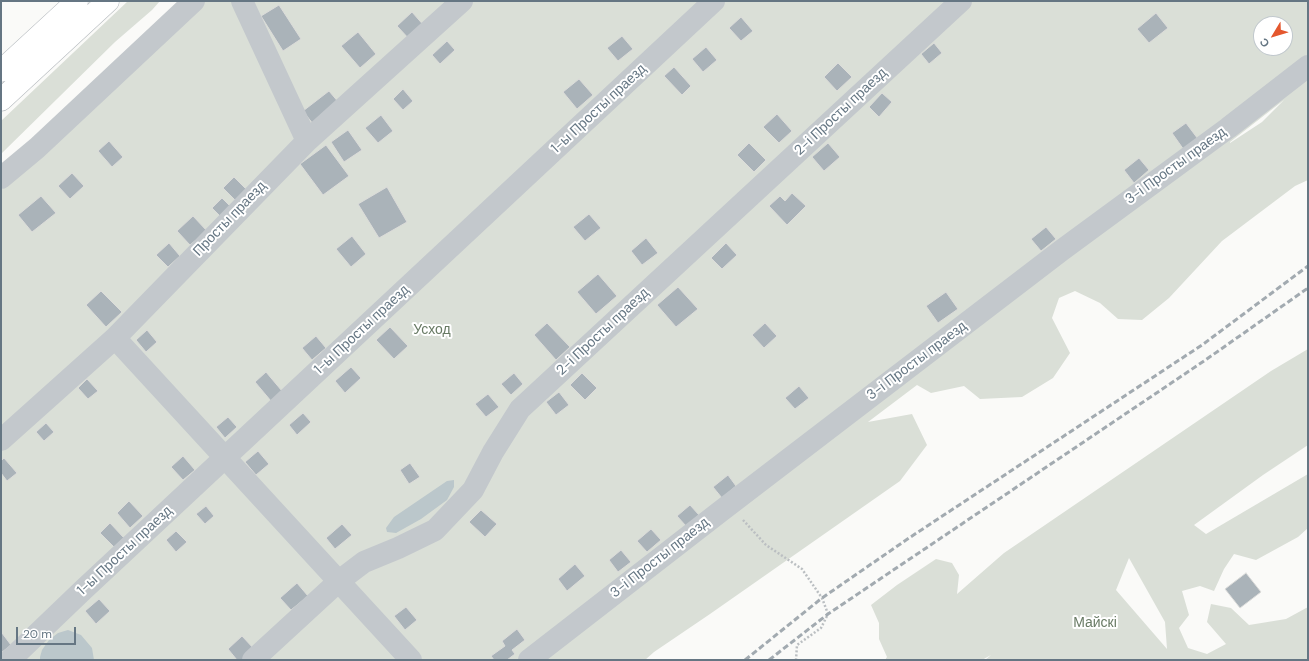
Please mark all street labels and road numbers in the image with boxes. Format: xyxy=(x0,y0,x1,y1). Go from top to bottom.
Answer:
street label: 1-ы Просты праезд xyxy=(548,61,650,157)
street label: 2-і Просты праезд xyxy=(791,65,891,159)
street label: 3-і Просты праезд xyxy=(1122,124,1230,208)
street label: Просты праезд xyxy=(190,178,270,260)
street label: 1-ы Просты праезд xyxy=(311,282,413,378)
street label: 2-і Просты праезд xyxy=(553,285,653,379)
street label: 3-і Просты праезд xyxy=(864,318,970,404)
street label: 1-ы Просты праезд xyxy=(74,503,176,599)
street label: 3-і Просты праезд xyxy=(607,514,713,602)

